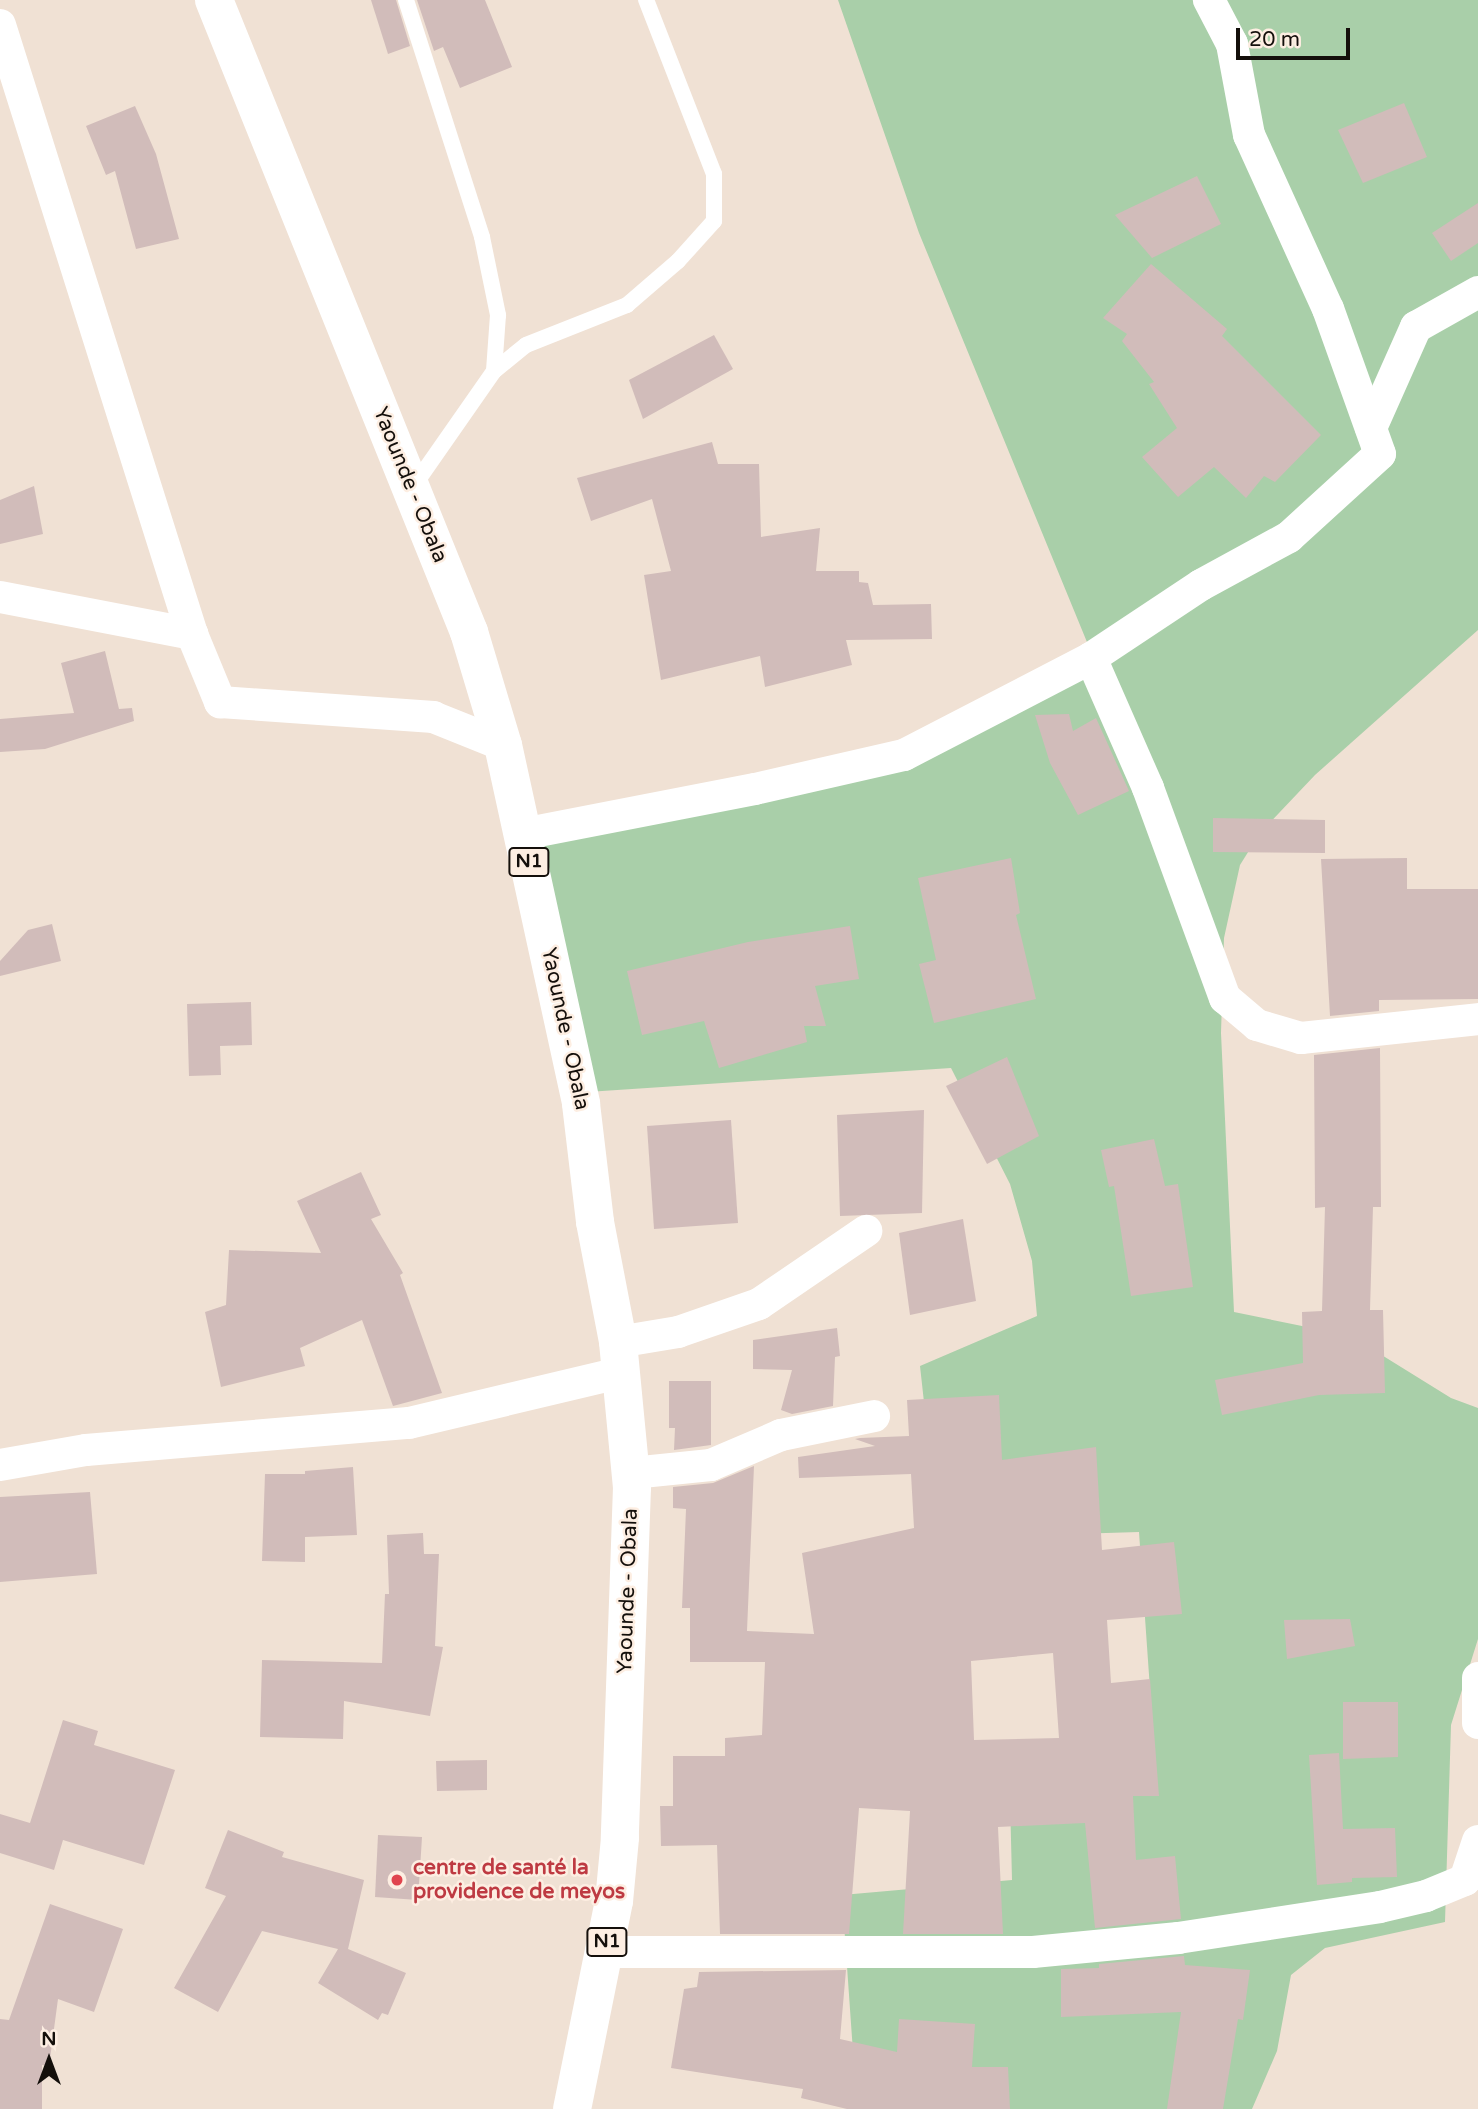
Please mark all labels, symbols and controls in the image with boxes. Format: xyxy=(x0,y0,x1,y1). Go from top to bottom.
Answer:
scale bar xyxy=(1240,14,1354,58)
text: 20 m xyxy=(1249,27,1300,52)
street label: Yaounde - Obala xyxy=(367,404,453,566)
road number: N1 xyxy=(508,846,550,877)
street label: Yaounde - Obala xyxy=(535,945,595,1113)
street label: Yaounde - Obala xyxy=(613,1508,643,1674)
place label: centre de santé la providence de meyos xyxy=(413,1855,625,1905)
marker: centre de santé la providence de meyos xyxy=(387,1870,407,1890)
road number: N1 xyxy=(586,1926,628,1958)
north arrow xyxy=(14,2025,84,2095)
text: N xyxy=(41,2028,57,2050)

